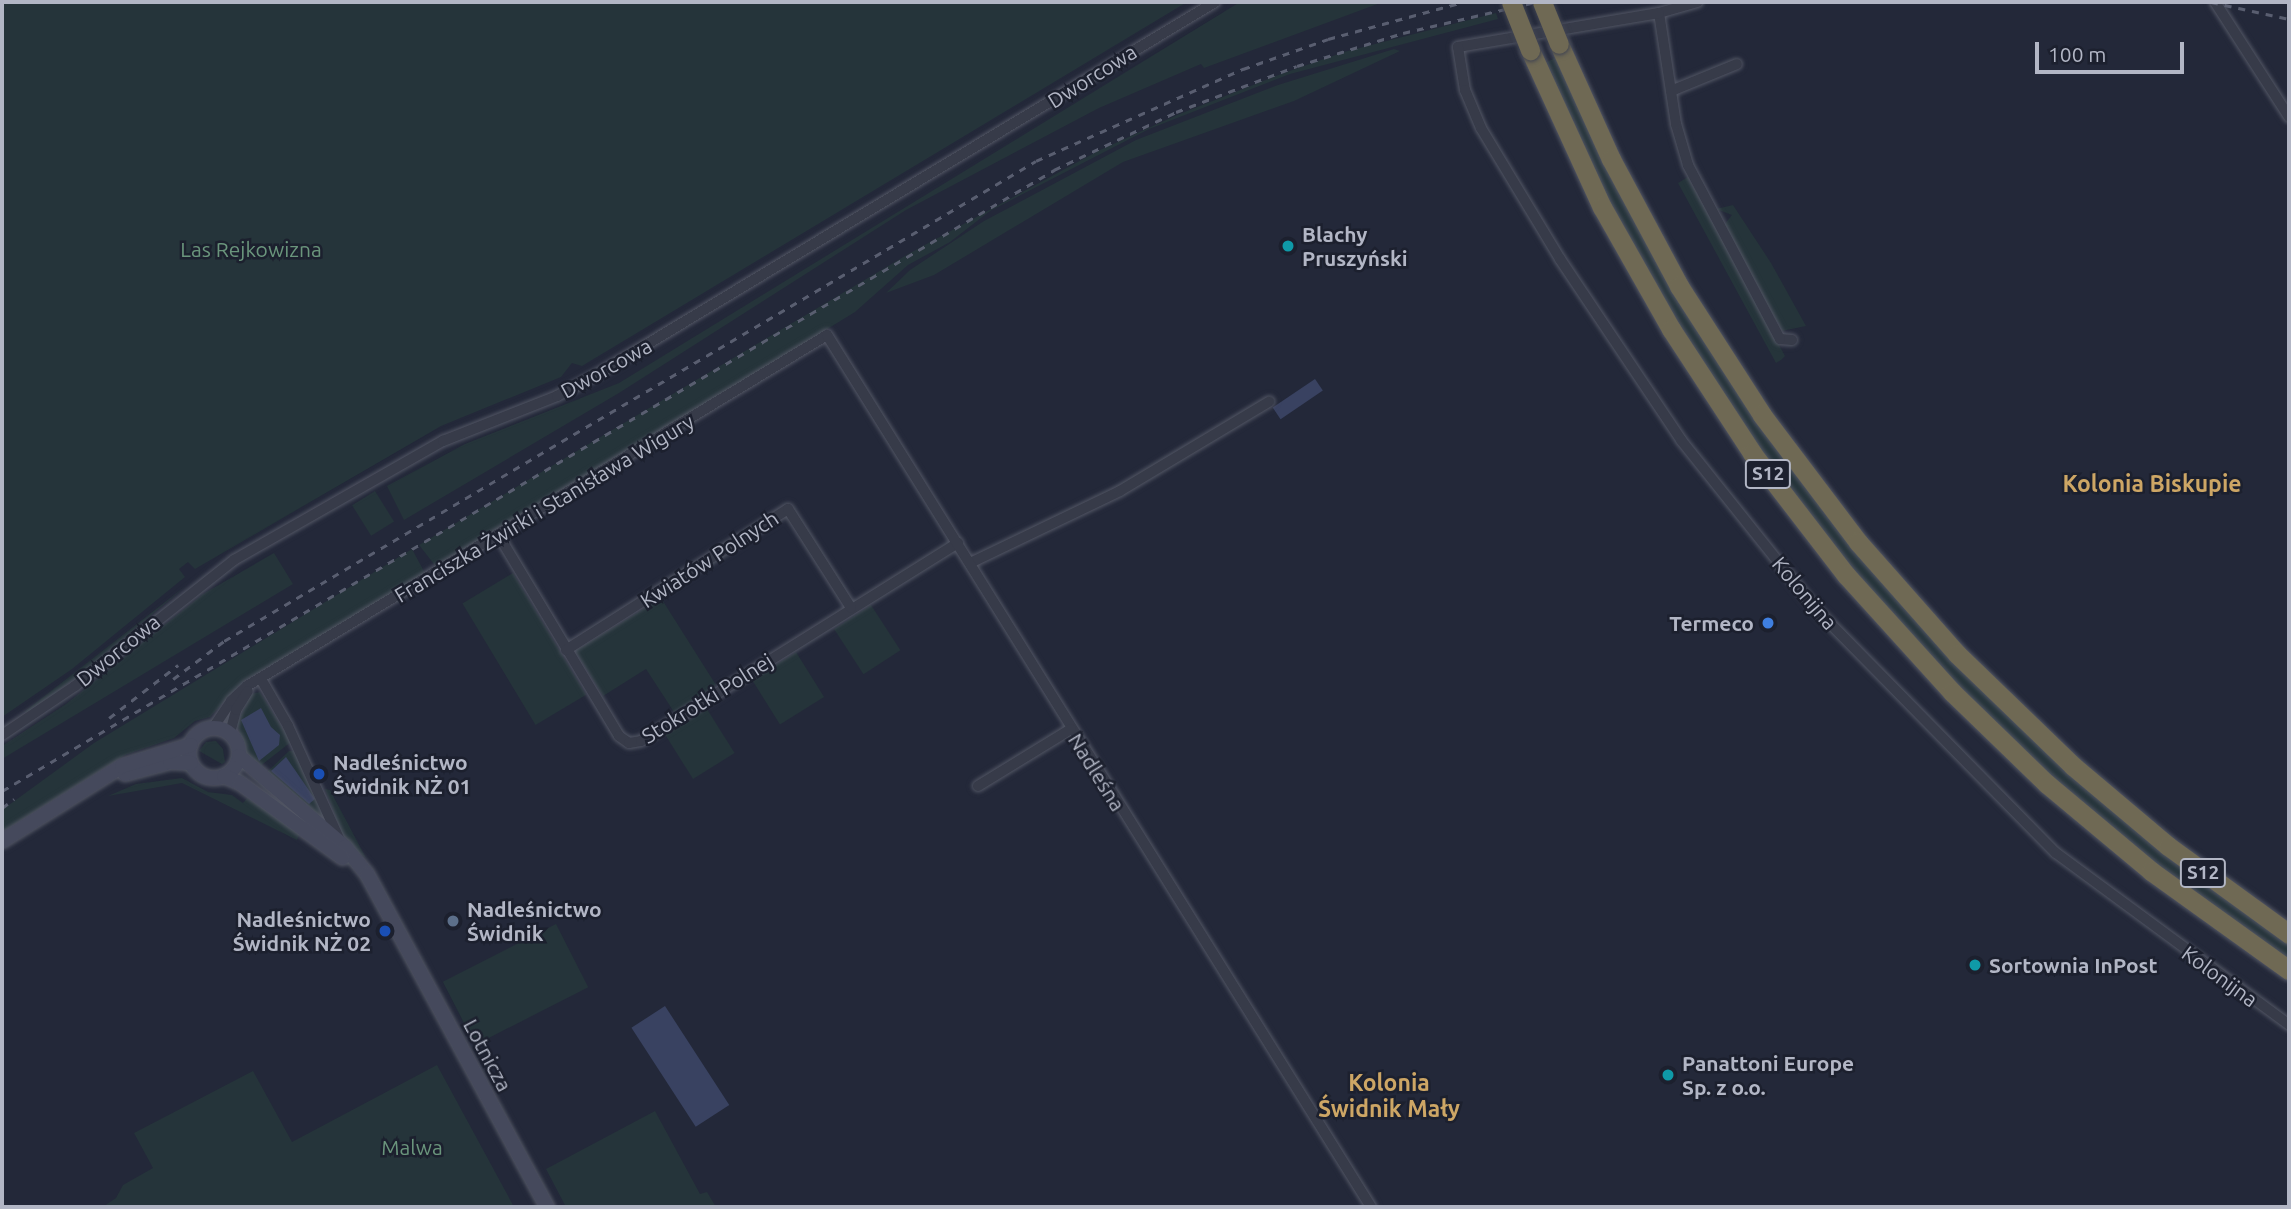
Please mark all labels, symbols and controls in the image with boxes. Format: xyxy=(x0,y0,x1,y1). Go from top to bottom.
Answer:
scale bar xyxy=(2039,28,2188,72)
street label: Dworcowa xyxy=(1043,39,1141,113)
text: 100 m xyxy=(2048,42,2106,66)
place label: Blachy Pruszyński xyxy=(1302,221,1408,271)
park label: Las Rejkowizna xyxy=(180,236,322,262)
marker: Blachy Pruszyński xyxy=(1280,238,1296,254)
street label: Dworcowa xyxy=(556,333,656,403)
street label: Franciszka Żwirki i Stanisława Wigury xyxy=(390,408,698,608)
road number: S12 xyxy=(1744,458,1792,489)
district label: Kolonia Biskupie xyxy=(2062,470,2242,498)
street label: Kwiatów Polnych xyxy=(635,505,783,613)
street label: Kolonijna xyxy=(1767,551,1843,635)
street label: Dworcowa xyxy=(71,609,165,691)
place label: Termeco xyxy=(1669,610,1754,636)
marker: Termeco xyxy=(1760,615,1776,631)
street label: Stokrotki Polnej xyxy=(637,648,777,748)
street label: Nadleśna xyxy=(1063,728,1131,816)
place label: Nadleśnictwo Świdnik NŻ 01 xyxy=(333,749,471,799)
marker: Nadleśnictwo Świdnik NŻ 01 xyxy=(311,766,327,782)
road number: S12 xyxy=(2178,858,2228,888)
place label: Nadleśnictwo Świdnik xyxy=(467,896,602,946)
place label: Nadleśnictwo Świdnik NŻ 02 xyxy=(233,906,371,956)
marker: Nadleśnictwo Świdnik xyxy=(445,913,461,929)
marker: Nadleśnictwo Świdnik NŻ 02 xyxy=(377,923,393,939)
street label: Kolonijna xyxy=(2177,940,2263,1012)
place label: Sortownia InPost xyxy=(1989,952,2158,978)
marker: Sortownia InPost xyxy=(1967,957,1983,973)
street label: Lotnicza xyxy=(458,1014,518,1096)
place label: Panattoni Europe Sp. z o.o. xyxy=(1682,1050,1854,1100)
marker: Panattoni Europe Sp. z o.o. xyxy=(1660,1067,1676,1083)
district label: Kolonia Świdnik Mały xyxy=(1318,1069,1460,1123)
park label: Malwa xyxy=(381,1134,443,1160)

